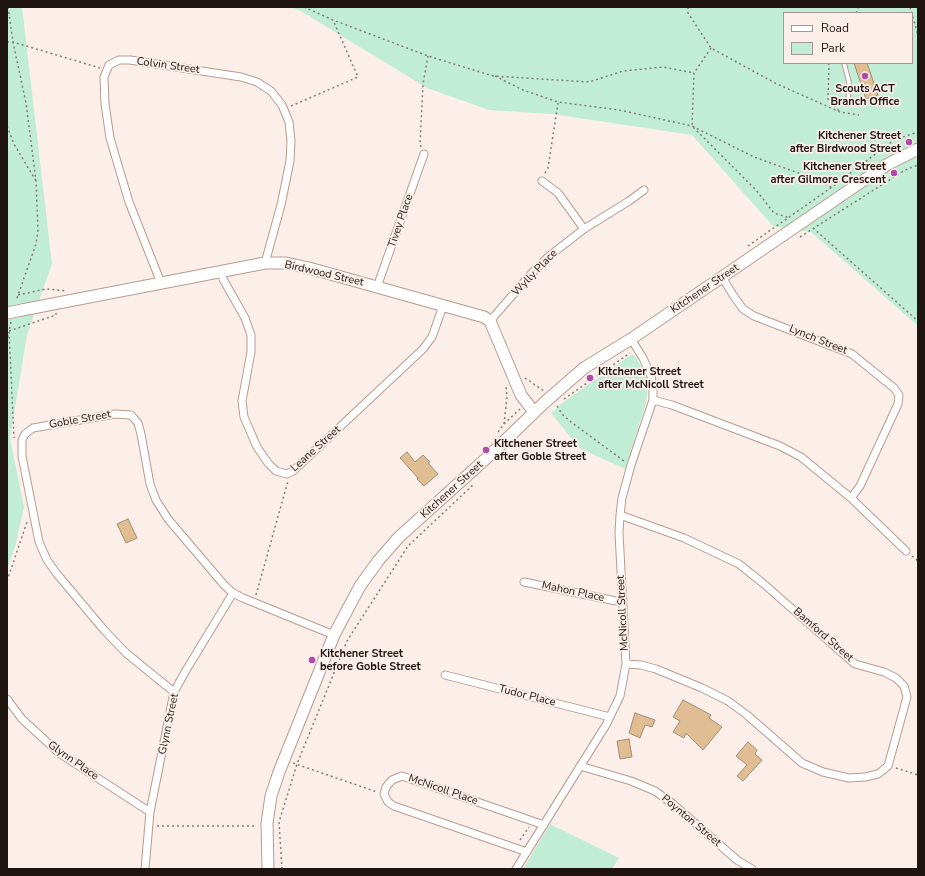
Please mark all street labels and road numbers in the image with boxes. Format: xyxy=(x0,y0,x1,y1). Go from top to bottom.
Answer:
street label: Colvin Street xyxy=(136,55,200,77)
street label: Tivey Place xyxy=(386,192,416,250)
street label: Wylly Place xyxy=(510,247,560,299)
street label: Birdwood Street xyxy=(283,258,365,290)
street label: Kitchener Street xyxy=(668,261,742,317)
street label: Lynch Street xyxy=(787,322,849,358)
street label: Goble Street xyxy=(48,408,112,432)
street label: Leane Street xyxy=(288,423,344,475)
street label: Kitchener Street xyxy=(418,459,486,521)
street label: McNicoll Street xyxy=(614,575,632,651)
street label: Mahon Place xyxy=(541,579,605,605)
street label: Bamford Street xyxy=(790,605,856,665)
street label: Tudor Place xyxy=(497,683,557,709)
street label: Glynn Street xyxy=(156,692,182,756)
street label: Glynn Place xyxy=(45,739,101,783)
street label: McNicoll Place xyxy=(407,772,479,808)
street label: Poynton Street xyxy=(659,792,723,850)

